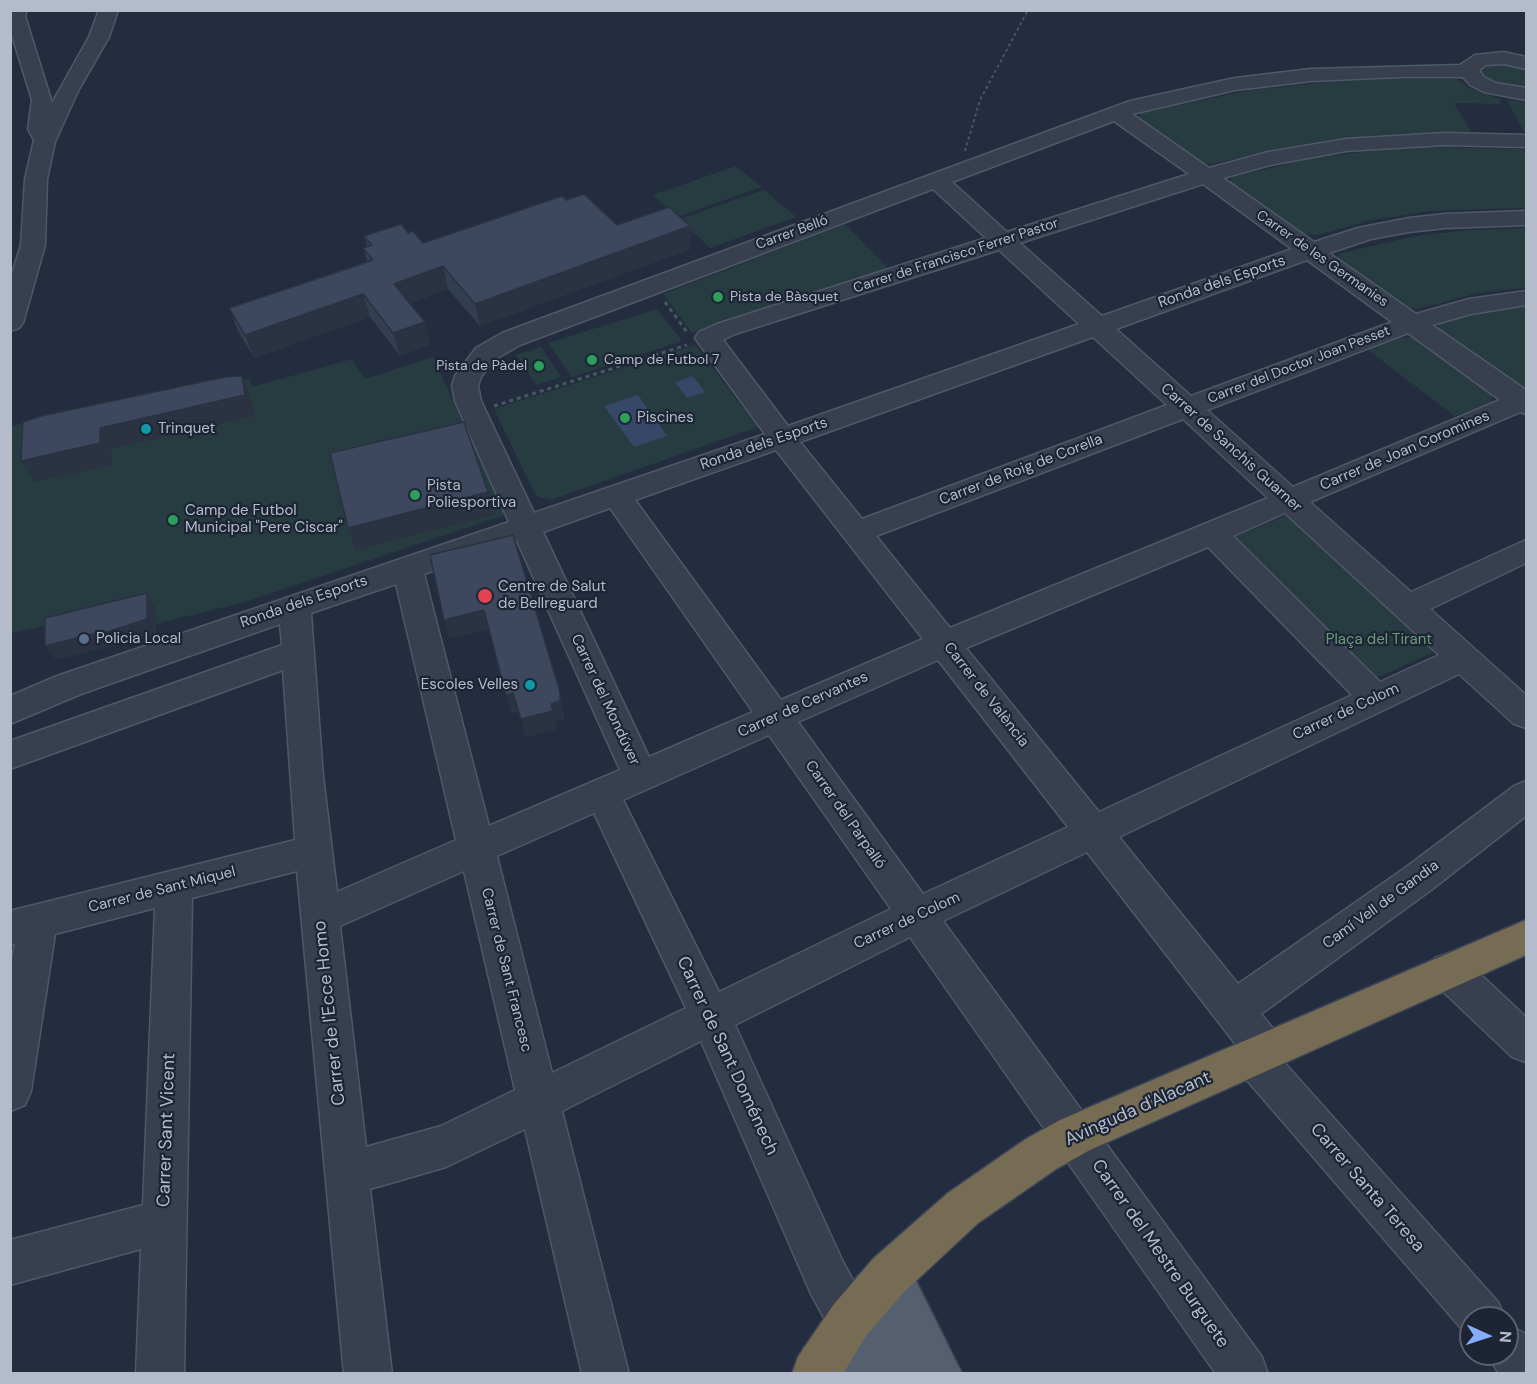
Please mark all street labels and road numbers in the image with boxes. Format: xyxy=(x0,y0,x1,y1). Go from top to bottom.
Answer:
street label: Carrer de les Germanies xyxy=(1253,207,1391,311)
street label: Carrer Belló xyxy=(754,212,830,254)
street label: Carrer de Francisco Ferrer Pastor xyxy=(851,215,1061,297)
street label: Ronda dels Esports xyxy=(1156,252,1288,312)
street label: Carrer del Doctor Joan Pesset xyxy=(1205,322,1393,408)
street label: Carrer de Sanchis Guarner xyxy=(1157,380,1305,516)
street label: Carrer de Joan Coromines xyxy=(1318,407,1492,495)
street label: Ronda dels Esports xyxy=(698,414,830,474)
street label: Carrer de Roig de Corella xyxy=(937,431,1105,509)
street label: Ronda dels Esports xyxy=(238,572,370,632)
street label: Carrer del Mondúver xyxy=(567,631,643,769)
street label: Carrer de València xyxy=(940,639,1032,751)
street label: Carrer de Cervantes xyxy=(735,668,871,742)
street label: Carrer de Colom xyxy=(1290,680,1402,744)
street label: Carrer del Parpalló xyxy=(801,757,889,873)
street label: Camí Vell de Gandia xyxy=(1319,857,1443,953)
street label: Carrer de Sant Miquel xyxy=(87,863,237,917)
street label: Carrer de Sant Francesc xyxy=(477,886,535,1054)
street label: Carrer de Colom xyxy=(851,889,963,953)
street label: Carrer de l'Ecce Homo xyxy=(310,919,350,1107)
street label: Carrer de Sant Doménech xyxy=(671,953,783,1159)
street label: Carrer Sant Vicent xyxy=(154,1053,180,1207)
street label: Avinguda d'Alacant xyxy=(1062,1067,1214,1151)
street label: Carrer Santa Teresa xyxy=(1305,1119,1429,1257)
street label: Carrer del Mestre Burguete xyxy=(1087,1156,1233,1352)

